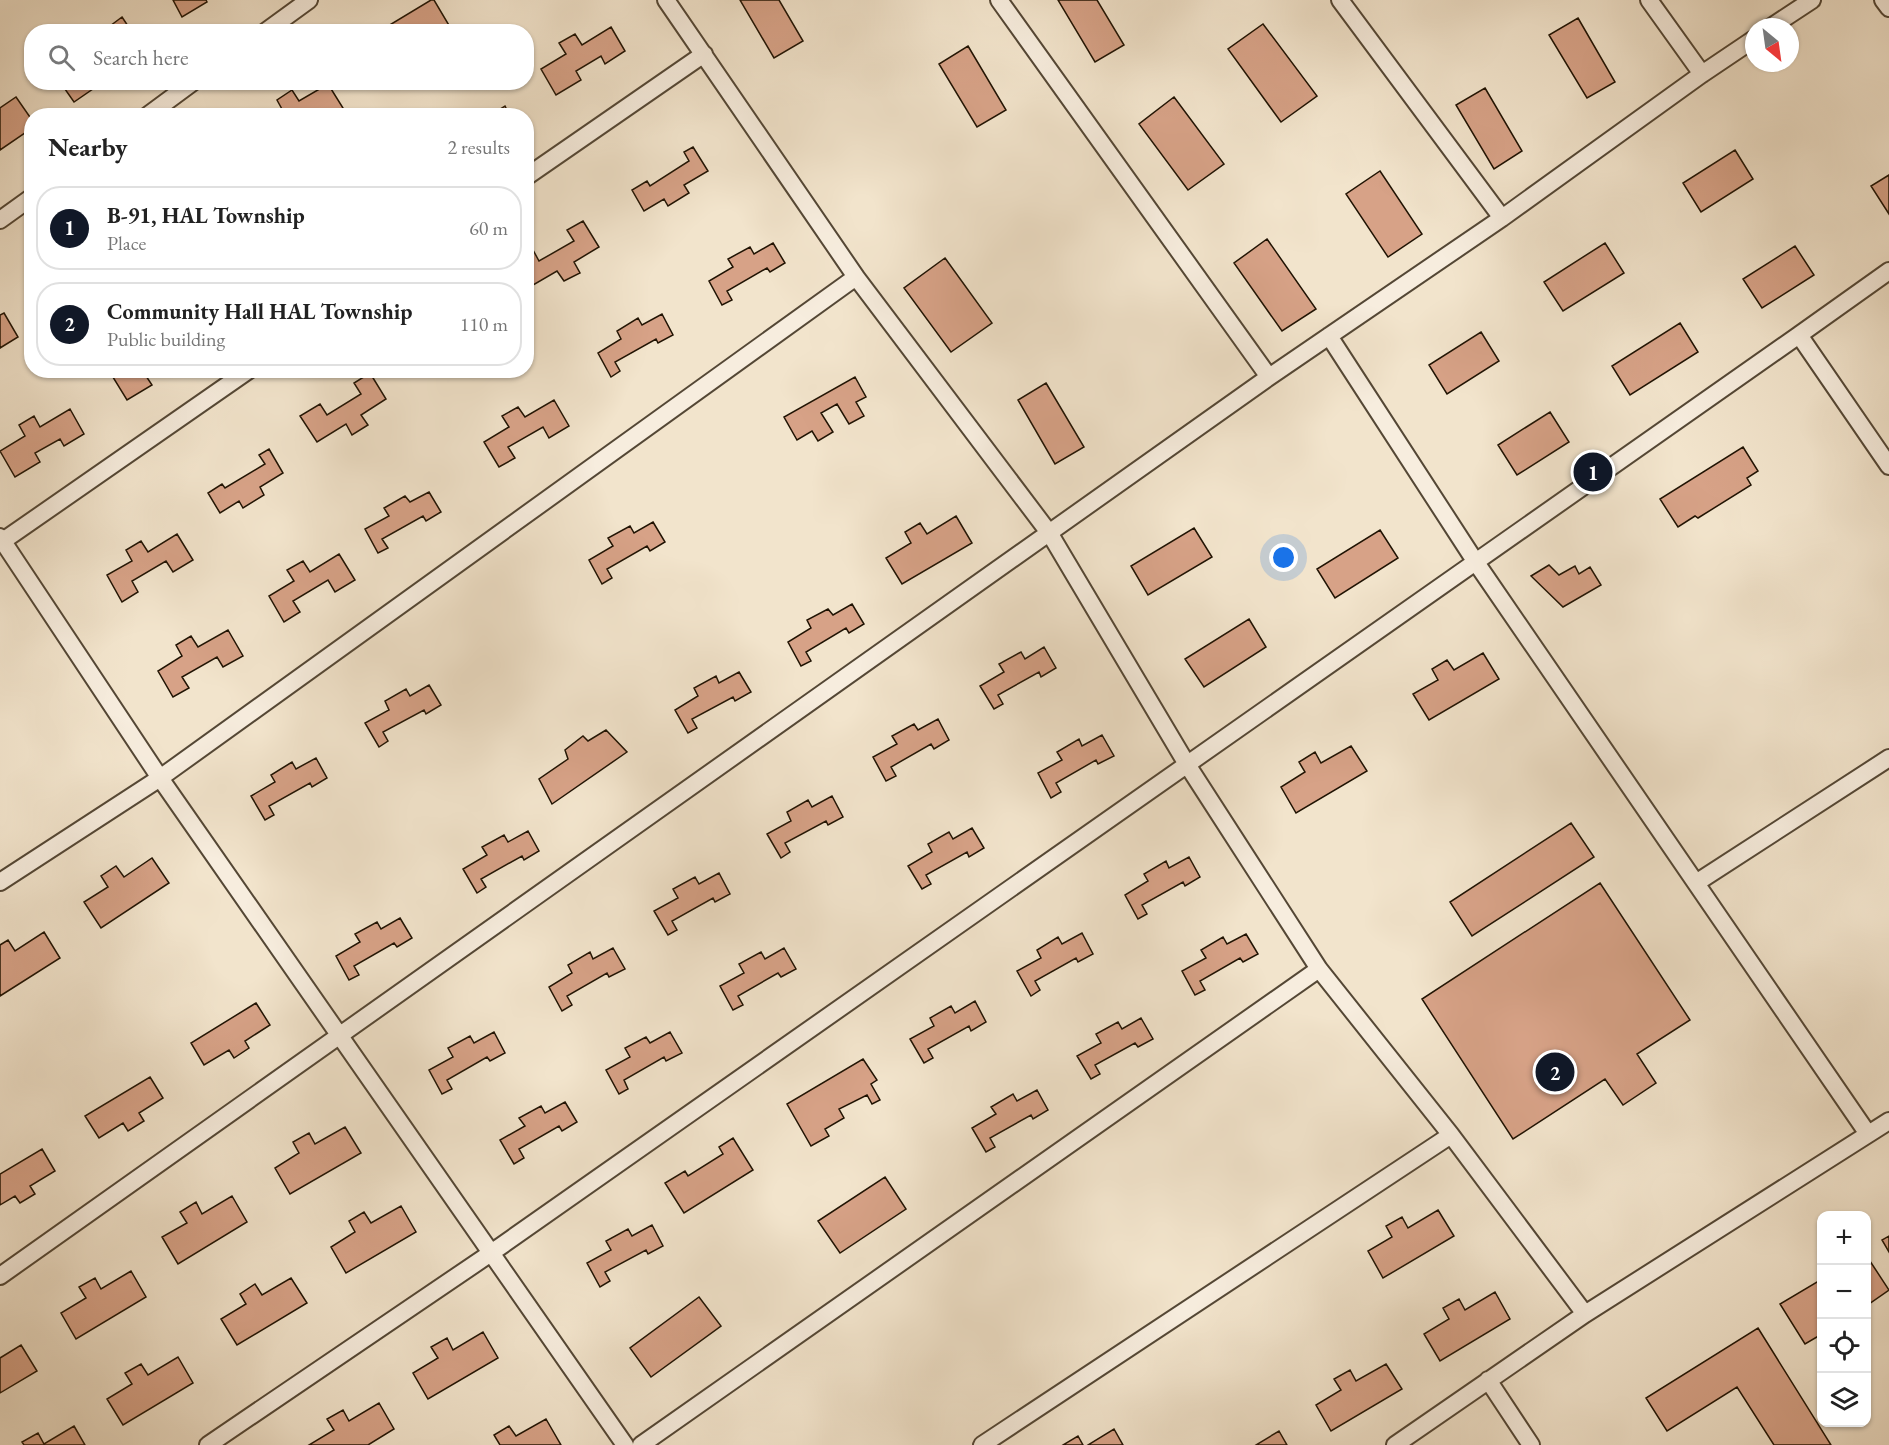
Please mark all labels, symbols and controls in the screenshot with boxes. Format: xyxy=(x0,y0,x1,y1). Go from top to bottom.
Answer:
north arrow xyxy=(1745,18,1799,72)
search box xyxy=(24,24,534,90)
icon: search xyxy=(45,41,78,74)
text: Search here xyxy=(93,43,188,72)
text: Nearby xyxy=(48,130,128,164)
text: 2 results xyxy=(447,134,510,160)
text: B-91, HAL Township xyxy=(107,201,305,230)
text: 1 xyxy=(64,215,75,241)
text: 60 m xyxy=(469,215,508,241)
text: Place xyxy=(107,230,146,256)
text: Community Hall HAL Township xyxy=(107,297,412,326)
text: 2 xyxy=(64,311,75,337)
text: 110 m xyxy=(460,311,508,337)
text: Public building xyxy=(107,326,225,352)
pin: 1 xyxy=(1574,450,1612,494)
your location xyxy=(1269,543,1298,572)
pin: 2 xyxy=(1536,1050,1574,1094)
map controls xyxy=(1817,1211,1871,1427)
button: + xyxy=(1817,1211,1871,1265)
button: − xyxy=(1817,1265,1871,1319)
button: locate xyxy=(1817,1319,1871,1373)
button: layers xyxy=(1817,1373,1871,1427)

